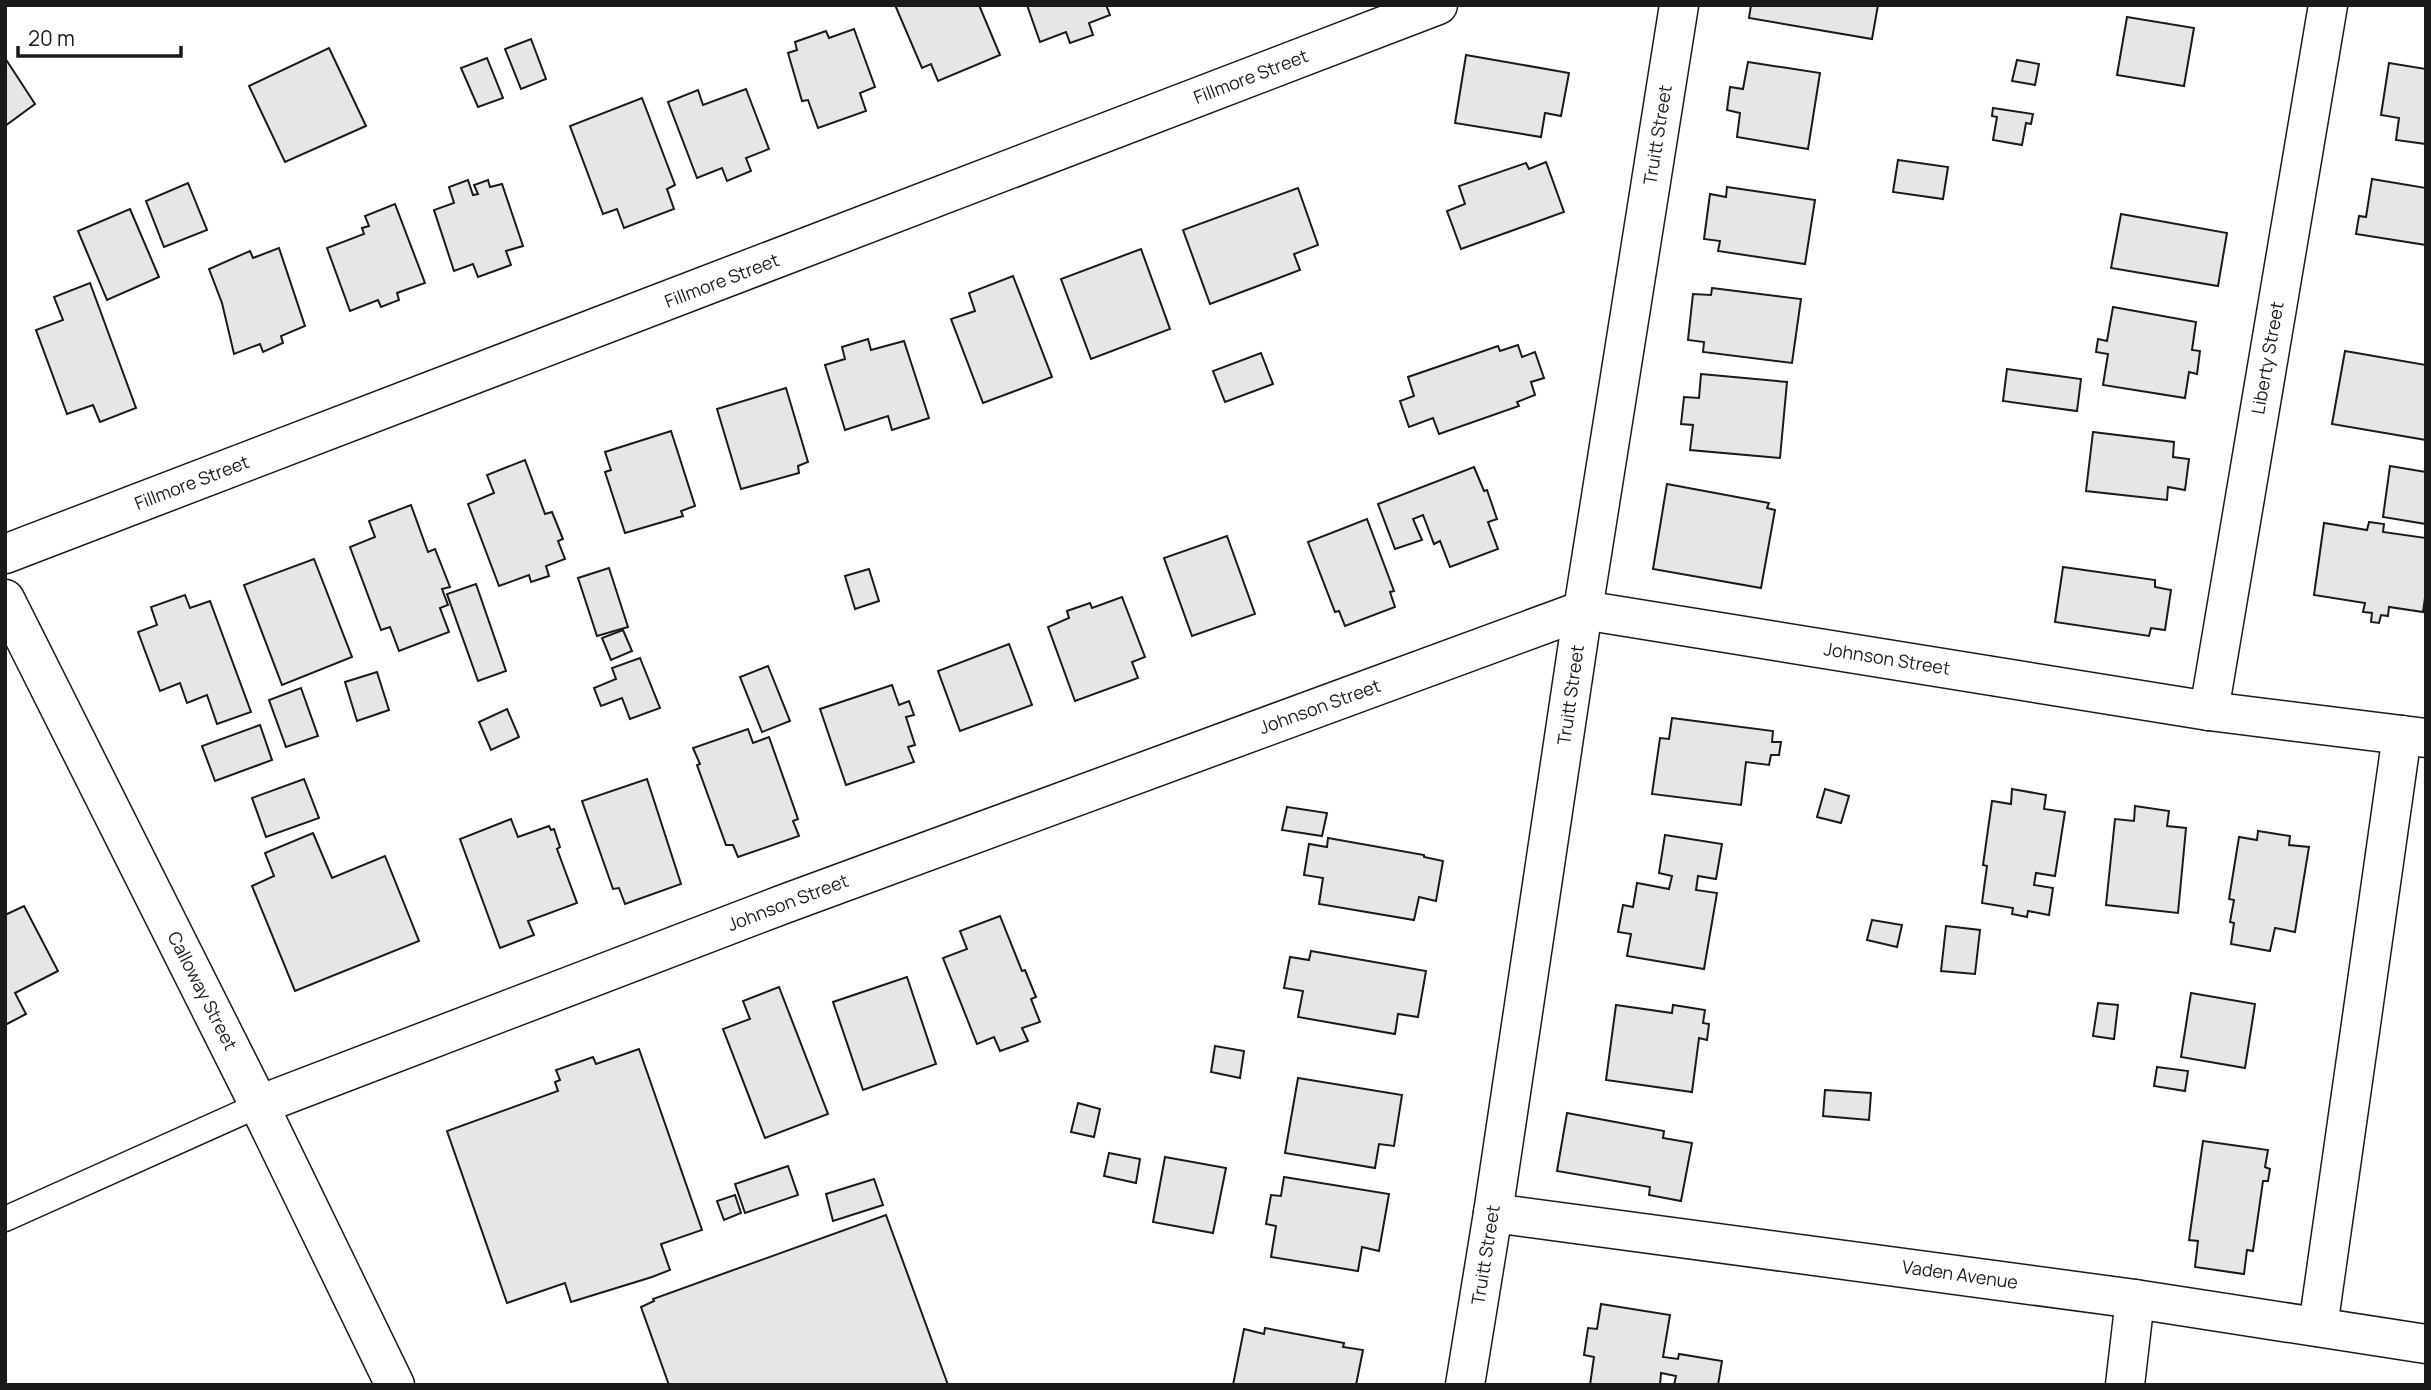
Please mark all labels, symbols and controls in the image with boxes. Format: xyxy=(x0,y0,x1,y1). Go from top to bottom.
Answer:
scale bar xyxy=(18,14,180,58)
text: 20 m xyxy=(28,24,75,52)
street label: Fillmore Street xyxy=(1190,43,1311,109)
street label: Truitt Street xyxy=(1637,83,1677,187)
street label: Fillmore Street xyxy=(661,247,782,313)
street label: Liberty Street xyxy=(2245,300,2289,416)
street label: Fillmore Street xyxy=(131,449,252,515)
street label: Johnson Street xyxy=(1822,636,1952,680)
street label: Truitt Street xyxy=(1551,643,1589,747)
street label: Johnson Street xyxy=(1256,673,1384,739)
street label: Johnson Street xyxy=(724,868,852,936)
street label: Calloway Street xyxy=(163,927,243,1054)
street label: Truitt Street xyxy=(1465,1203,1505,1307)
street label: Vaden Avenue xyxy=(1901,1254,2020,1294)

